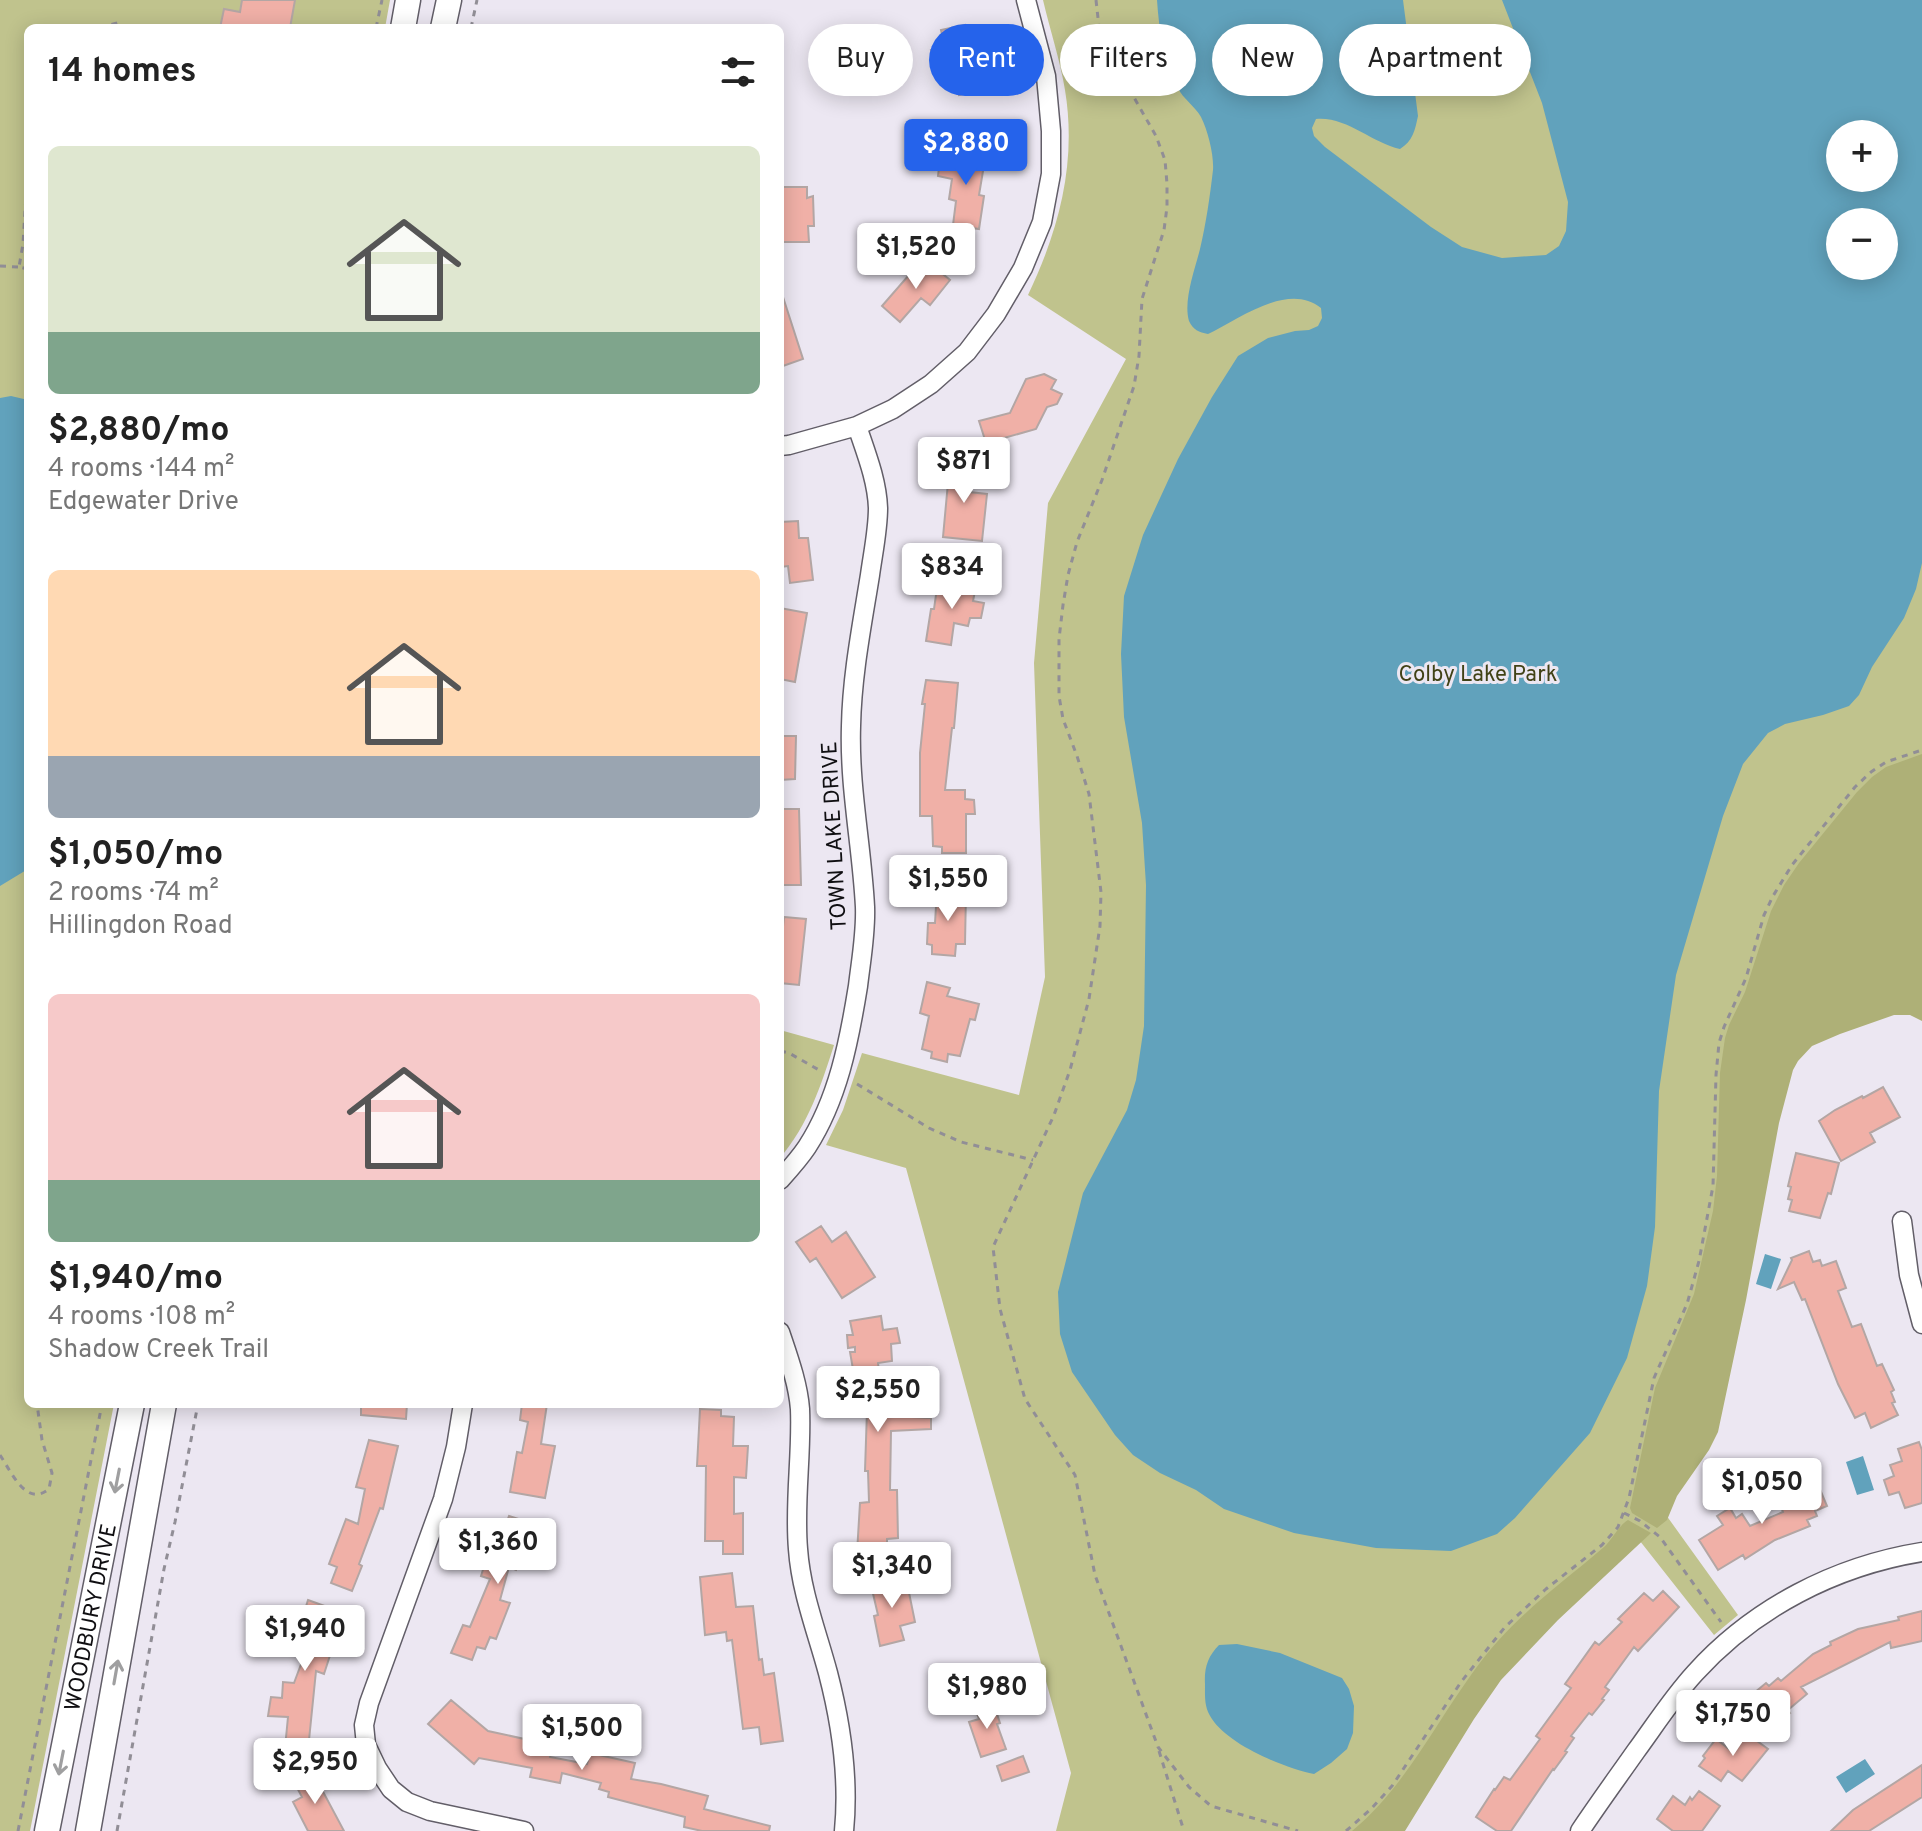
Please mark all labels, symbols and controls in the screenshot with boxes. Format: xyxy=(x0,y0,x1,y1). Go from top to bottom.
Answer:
chip: Buy xyxy=(808,24,913,96)
chip: Rent xyxy=(929,24,1044,96)
chip: Filters xyxy=(1060,24,1196,96)
chip: New xyxy=(1212,24,1323,96)
chip: Apartment xyxy=(1339,24,1531,96)
icon: filters xyxy=(716,50,760,94)
text: 14 homes xyxy=(48,51,197,94)
pin: $2,880 xyxy=(901,119,1031,187)
map controls xyxy=(1826,120,1898,280)
button: + xyxy=(1826,120,1898,192)
text: $2,880 xyxy=(922,128,1010,161)
icon: home xyxy=(332,198,476,342)
button: − xyxy=(1826,208,1898,280)
pin: $1,520 xyxy=(851,223,981,291)
text: $1,520 xyxy=(875,232,957,265)
text: $2,880/mo xyxy=(48,410,229,453)
pin: $871 xyxy=(917,437,1011,505)
text: $871 xyxy=(936,446,992,479)
text: 4 rooms · 144 m² xyxy=(48,453,234,486)
text: Edgewater Drive xyxy=(48,486,239,519)
pin: $834 xyxy=(905,543,999,611)
text: $834 xyxy=(920,552,984,585)
icon: home xyxy=(332,622,476,766)
park label: Colby Lake Park xyxy=(1399,662,1557,689)
street label: TOWN LAKE DRIVE xyxy=(817,741,854,931)
text: $1,050/mo xyxy=(48,834,223,877)
pin: $1,550 xyxy=(883,855,1013,923)
text: $1,550 xyxy=(907,864,989,897)
text: 2 rooms · 74 m² xyxy=(48,877,219,910)
text: Hillingdon Road xyxy=(48,910,233,943)
icon: home xyxy=(332,1046,476,1190)
text: $1,940/mo xyxy=(48,1258,223,1301)
text: 4 rooms · 108 m² xyxy=(48,1301,235,1334)
text: Shadow Creek Trail xyxy=(48,1334,269,1367)
pin: $2,550 xyxy=(813,1366,943,1434)
text: $2,550 xyxy=(835,1375,921,1408)
pin: $1,050 xyxy=(1697,1458,1827,1526)
one-way arrow xyxy=(108,1467,123,1493)
text: $1,050 xyxy=(1721,1467,1803,1500)
pin: $1,360 xyxy=(433,1518,563,1586)
street label: WOODBURY DRIVE xyxy=(60,1522,124,1714)
text: $1,360 xyxy=(457,1527,539,1560)
pin: $1,340 xyxy=(827,1542,957,1610)
text: $1,340 xyxy=(851,1551,933,1584)
pin: $1,940 xyxy=(240,1605,370,1673)
text: $1,940 xyxy=(264,1614,346,1647)
one-way arrow xyxy=(109,1659,124,1685)
pin: $1,980 xyxy=(922,1663,1052,1731)
text: $1,980 xyxy=(946,1672,1028,1705)
pin: $1,750 xyxy=(1668,1690,1798,1758)
text: $1,750 xyxy=(1694,1699,1772,1732)
pin: $1,500 xyxy=(517,1704,647,1772)
text: $1,500 xyxy=(541,1713,623,1746)
pin: $2,950 xyxy=(250,1738,380,1806)
text: $2,950 xyxy=(272,1747,358,1780)
one-way arrow xyxy=(53,1750,68,1775)

